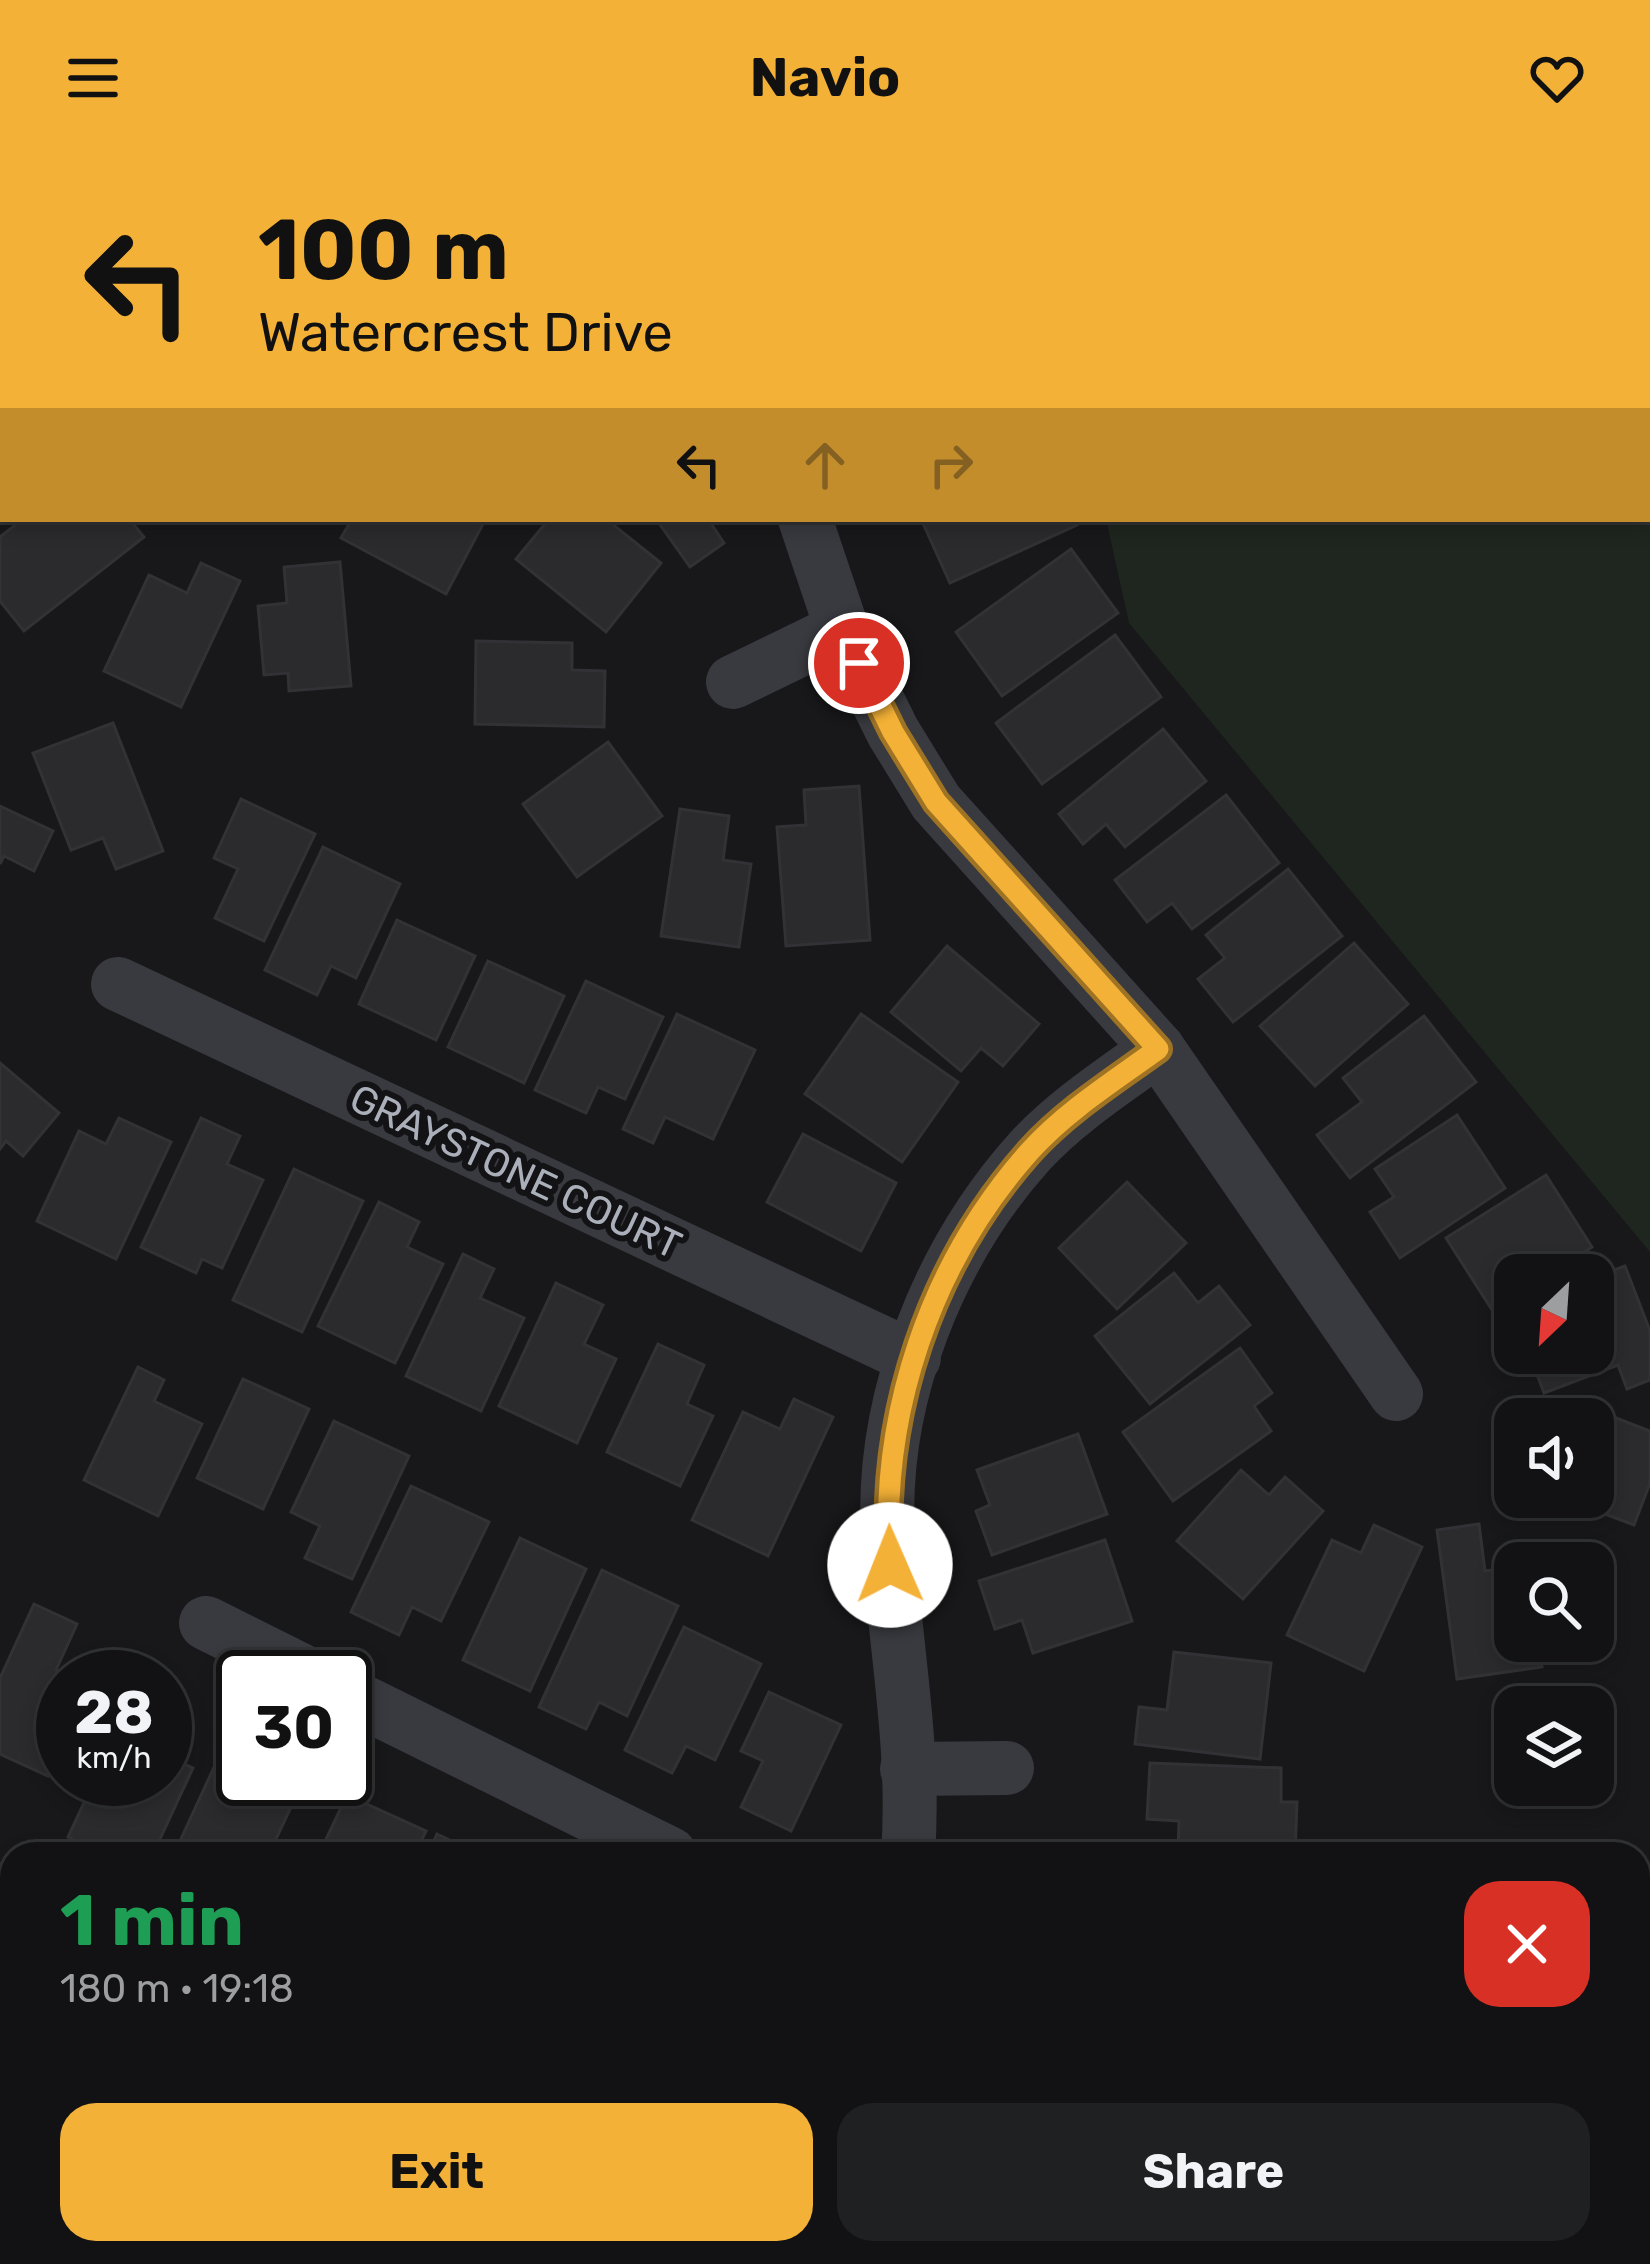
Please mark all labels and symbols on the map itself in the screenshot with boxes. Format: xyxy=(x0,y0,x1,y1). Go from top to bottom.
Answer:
pin xyxy=(808,612,910,714)
street label: GRAYSTONE COURT xyxy=(343,1075,688,1269)
north arrow xyxy=(1494,1254,1614,1374)
position arrow xyxy=(827,1502,953,1628)
speed limit sign: 30 xyxy=(216,1650,372,1806)

